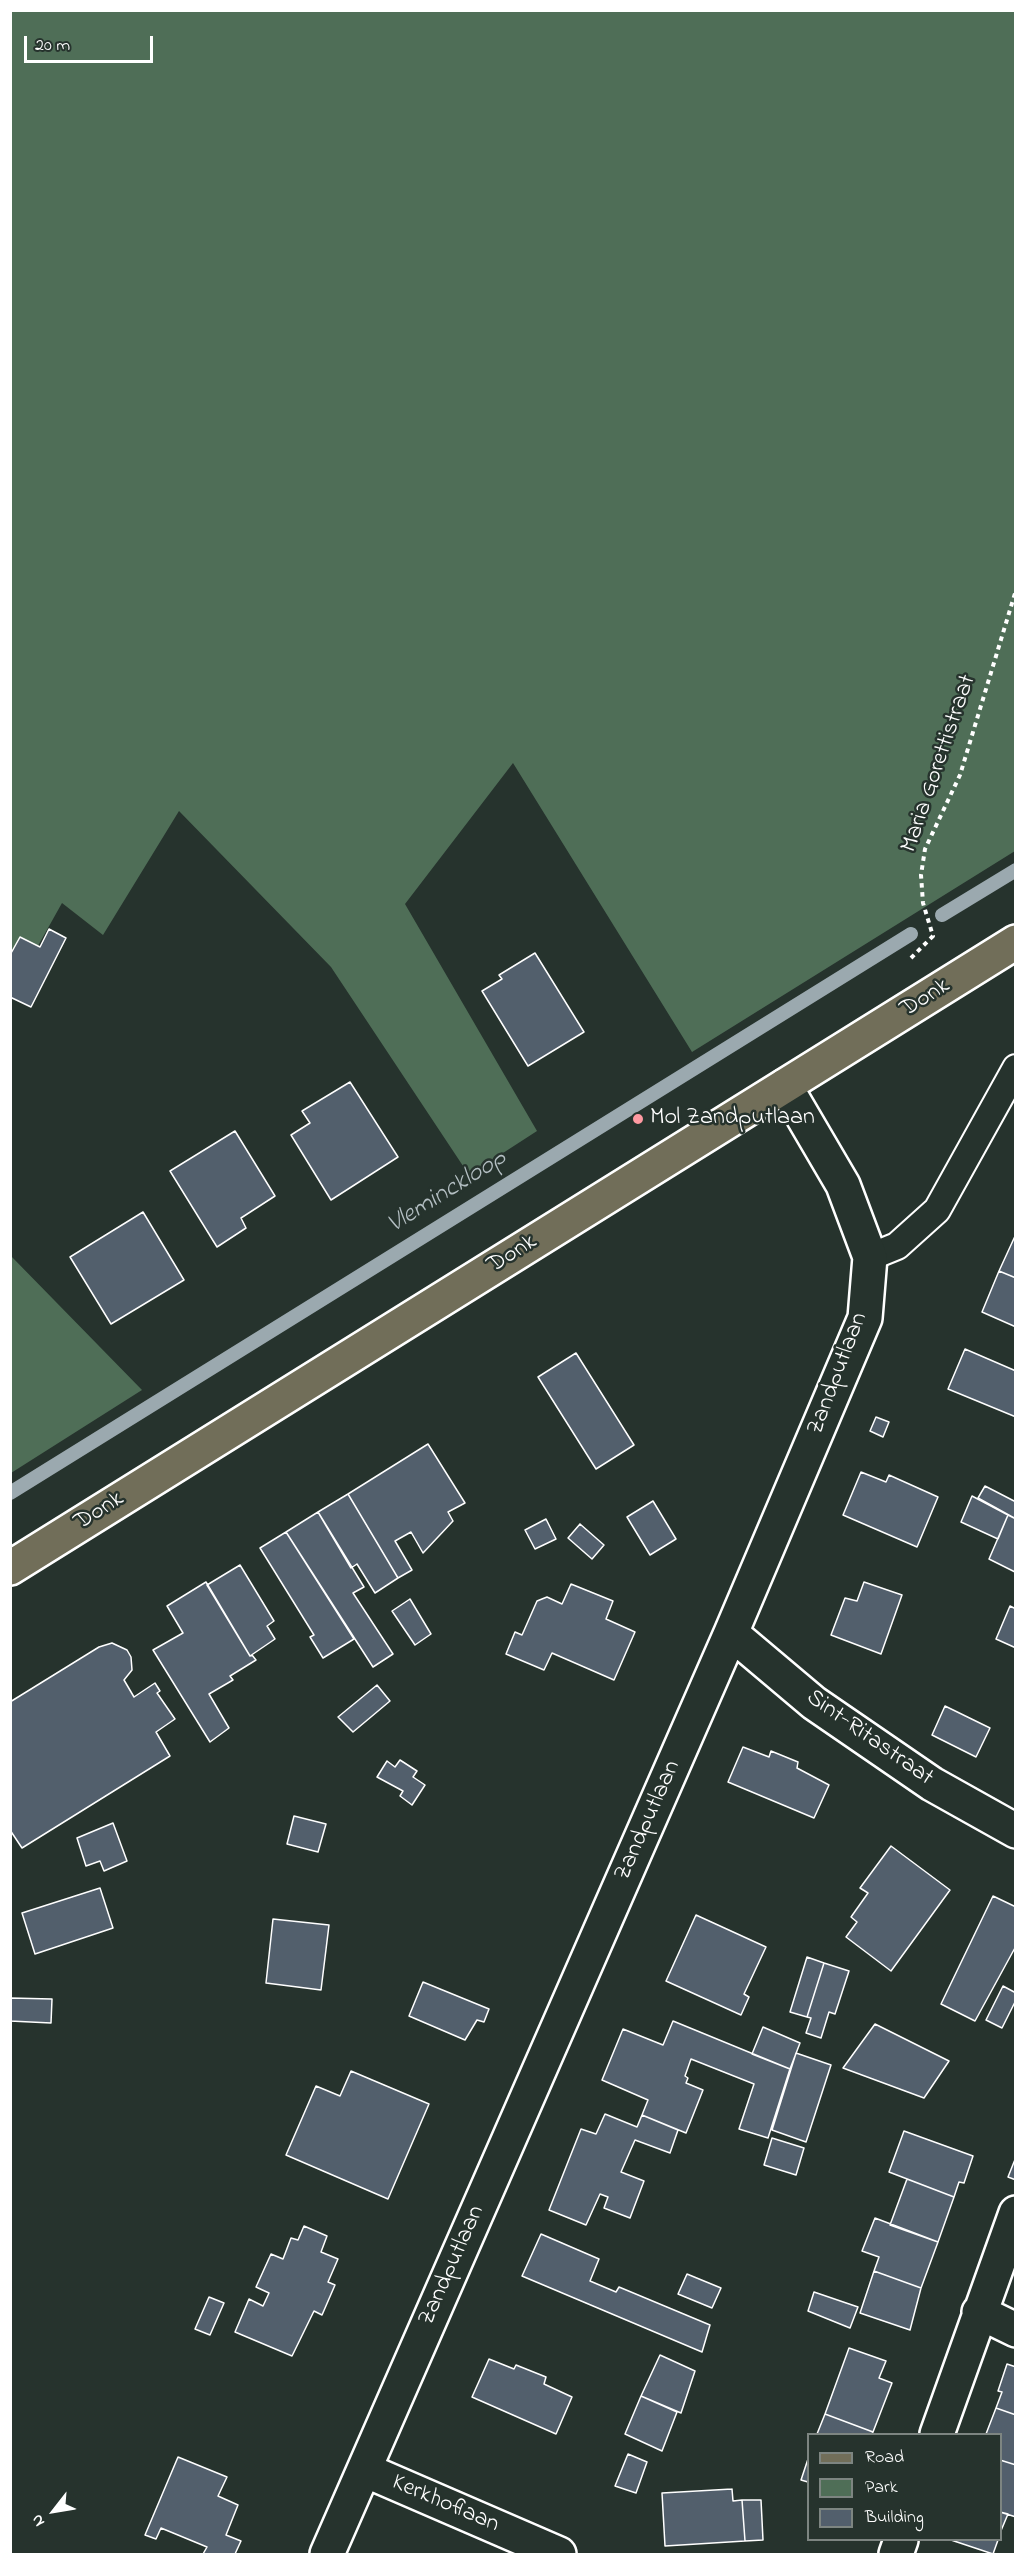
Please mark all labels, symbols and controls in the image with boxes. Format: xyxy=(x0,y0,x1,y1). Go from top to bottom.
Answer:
scale bar xyxy=(27,24,156,62)
text: 20 m xyxy=(35,33,70,59)
street label: Maria Gorettistraat xyxy=(896,671,984,857)
street label: Donk xyxy=(896,973,956,1025)
place label: Mol Zandputlaan xyxy=(650,1105,815,1133)
marker: Mol Zandputlaan xyxy=(631,1112,645,1126)
water label: Vleminckloop xyxy=(383,1144,513,1242)
street label: Donk xyxy=(483,1229,543,1281)
street label: Zandputlaan xyxy=(803,1309,875,1439)
street label: Donk xyxy=(70,1486,130,1538)
street label: Sint-Ritastraat xyxy=(800,1684,938,1794)
street label: Zandputlaan xyxy=(610,1756,688,1886)
street label: Zandputlaan xyxy=(414,2201,492,2331)
legend xyxy=(807,2433,1002,2541)
text: Road xyxy=(865,2445,904,2471)
street label: Kerkhoflaan xyxy=(387,2469,503,2541)
text: Park xyxy=(865,2475,898,2501)
north arrow xyxy=(24,2481,84,2541)
text: Building xyxy=(865,2505,924,2531)
text: N xyxy=(26,2509,52,2531)

